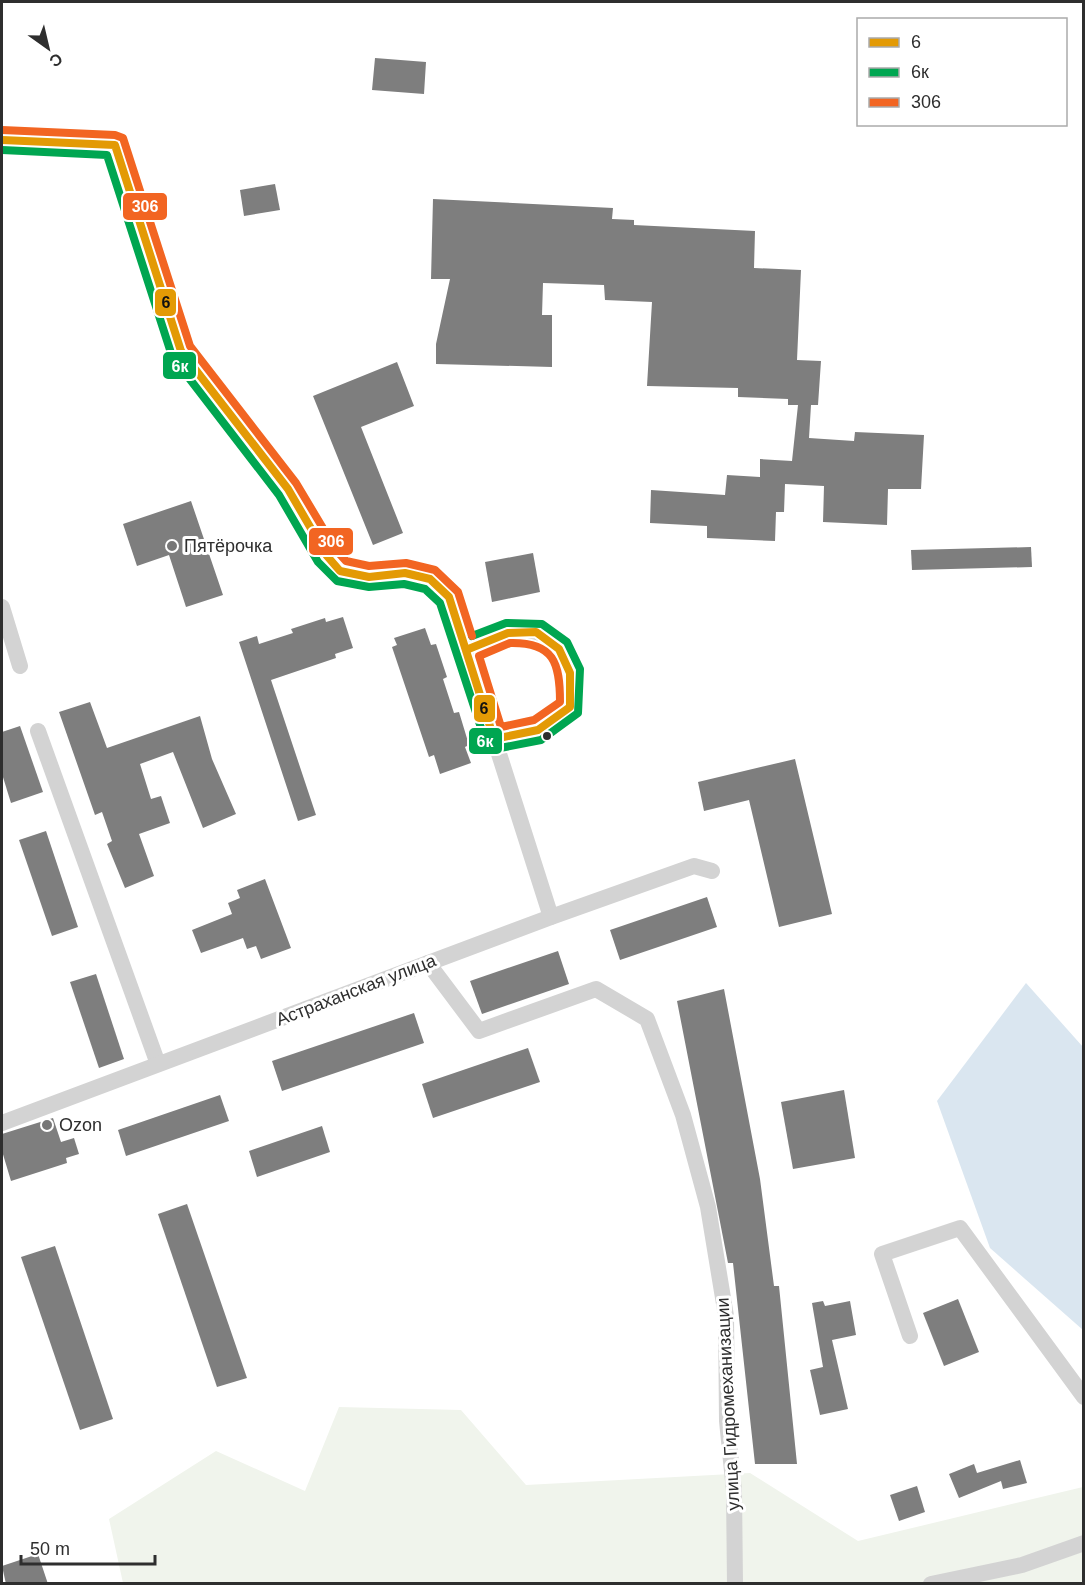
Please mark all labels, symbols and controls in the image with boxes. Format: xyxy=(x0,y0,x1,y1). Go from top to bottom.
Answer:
north arrow xyxy=(18,18,78,78)
legend xyxy=(857,18,1067,126)
text: 6 xyxy=(911,32,921,52)
text: С xyxy=(46,50,66,71)
text: 6к xyxy=(911,62,929,82)
text: 306 xyxy=(911,92,941,112)
line badge: 306 xyxy=(122,192,168,221)
text: 306 xyxy=(132,198,158,215)
line badge: 6 xyxy=(154,288,177,317)
text: 6 xyxy=(162,294,171,311)
line badge: 6к xyxy=(162,351,197,380)
text: 6к xyxy=(172,358,189,375)
line badge: 306 xyxy=(308,527,354,556)
text: 306 xyxy=(318,533,344,550)
place label: Пятёрочка xyxy=(184,536,273,556)
marker: Пятёрочка xyxy=(165,539,179,553)
line badge: 6 xyxy=(473,694,496,723)
text: 6 xyxy=(480,700,489,717)
line badge: 6к xyxy=(468,727,503,755)
unlabelled marker xyxy=(541,730,553,742)
text: 6к xyxy=(477,733,494,750)
street label: Астраханская улица xyxy=(273,950,440,1030)
place label: Ozon xyxy=(59,1115,102,1135)
marker: Ozon xyxy=(40,1118,54,1132)
street label: улица Гидромеханизации xyxy=(712,1297,744,1511)
scale bar xyxy=(21,1528,154,1566)
text: 50 m xyxy=(30,1539,70,1559)

